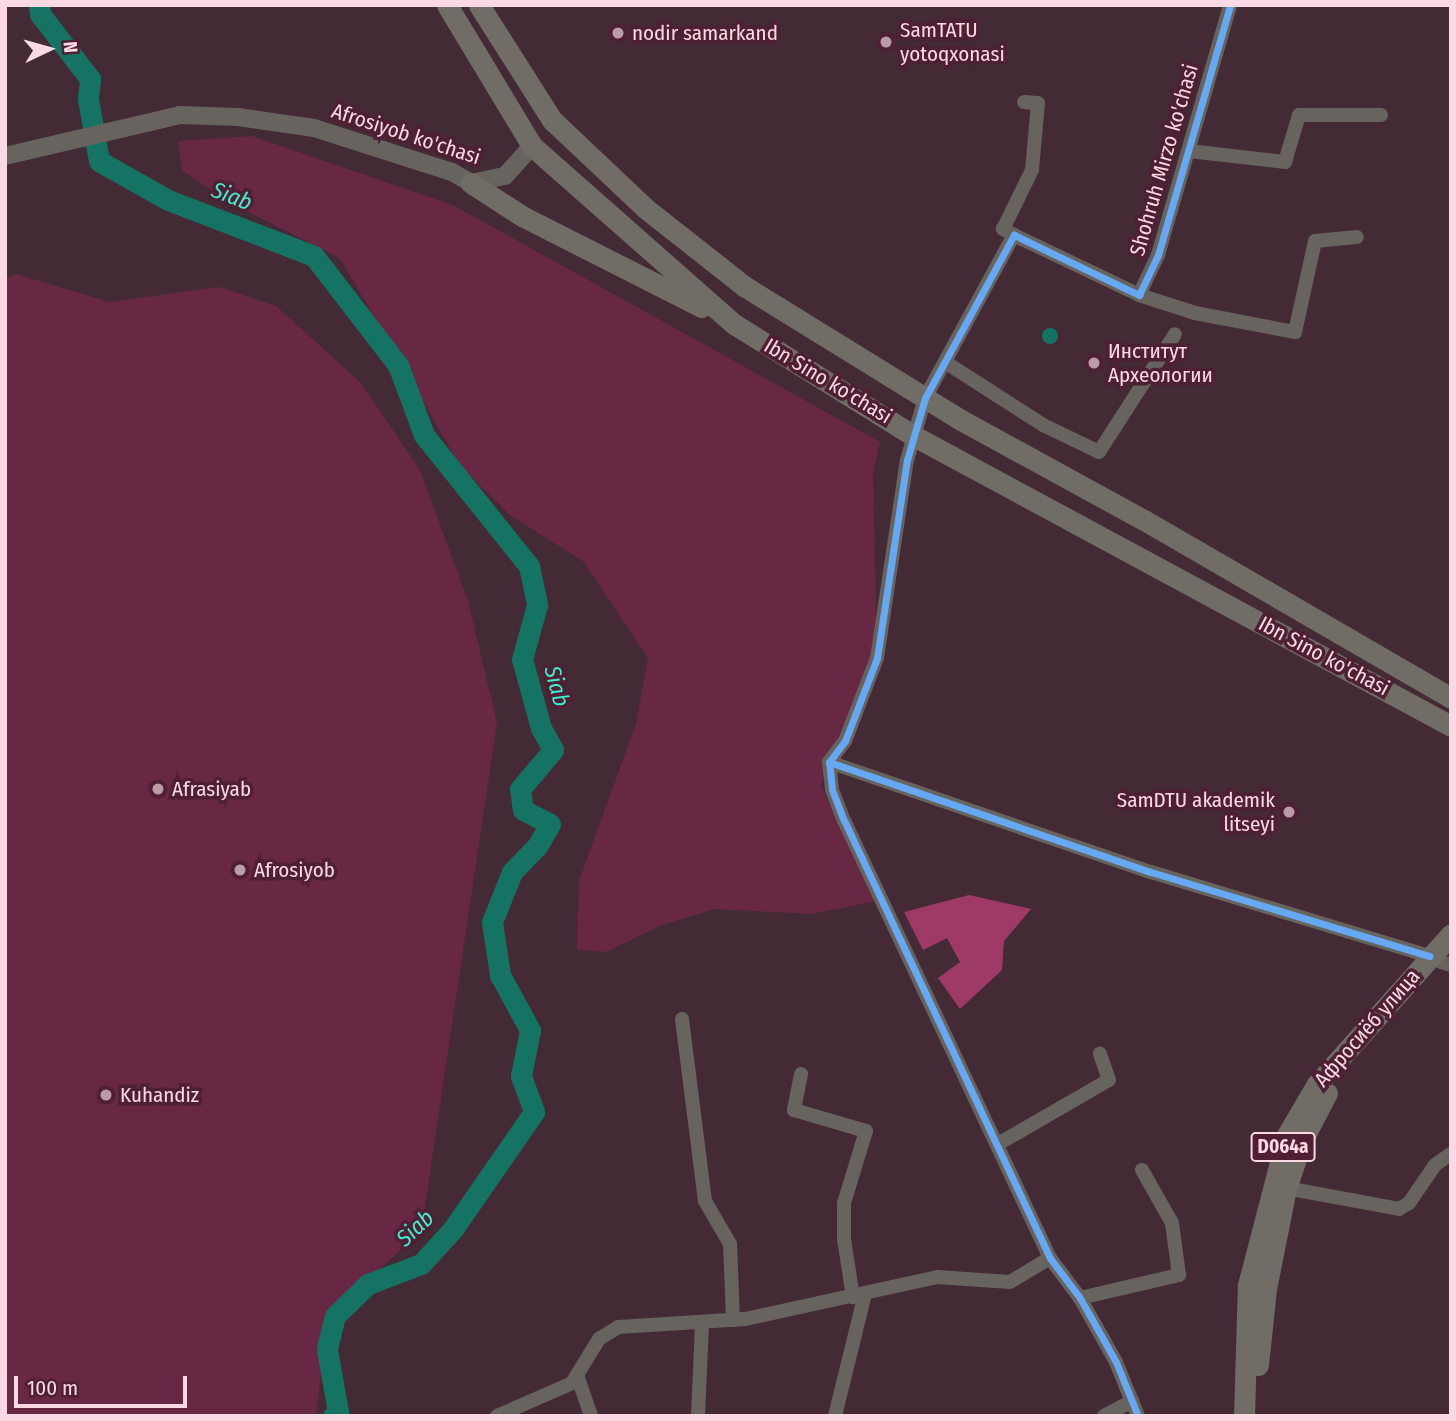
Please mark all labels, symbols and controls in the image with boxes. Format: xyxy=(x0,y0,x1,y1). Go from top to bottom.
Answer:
north arrow xyxy=(14,14,84,84)
place label: SamTATU yotoqxonasi xyxy=(900,17,1005,67)
place label: nodir samarkand xyxy=(632,20,778,46)
marker: nodir samarkand xyxy=(610,25,626,41)
marker: SamTATU yotoqxonasi xyxy=(878,34,894,50)
text: N xyxy=(58,40,82,54)
street label: Shohruh Mirzo ko'chasi xyxy=(1125,61,1203,259)
street label: Afrosiyob ko'chasi xyxy=(328,98,484,170)
water label: Siab xyxy=(208,176,256,216)
street label: Ibn Sino ko'chasi xyxy=(760,333,896,429)
place label: Институт Археологии xyxy=(1108,338,1213,388)
marker: Институт Археологии xyxy=(1086,355,1102,371)
street label: Ibn Sino ko'chasi xyxy=(1254,611,1394,701)
water label: Siab xyxy=(538,663,576,709)
place label: Afrasiyab xyxy=(172,776,251,802)
marker: Afrasiyab xyxy=(150,781,166,797)
place label: SamDTU akademik litseyi xyxy=(1117,787,1275,837)
marker: SamDTU akademik litseyi xyxy=(1281,804,1297,820)
place label: Afrosiyob xyxy=(254,857,335,883)
marker: Afrosiyob xyxy=(232,862,248,878)
street label: Афросиёб улица xyxy=(1309,964,1425,1092)
place label: Kuhandiz xyxy=(120,1082,199,1108)
marker: Kuhandiz xyxy=(98,1087,114,1103)
road number: D064a xyxy=(1250,1132,1316,1162)
water label: Siab xyxy=(391,1204,439,1252)
scale bar xyxy=(18,1362,191,1406)
text: 100 m xyxy=(27,1375,78,1401)

